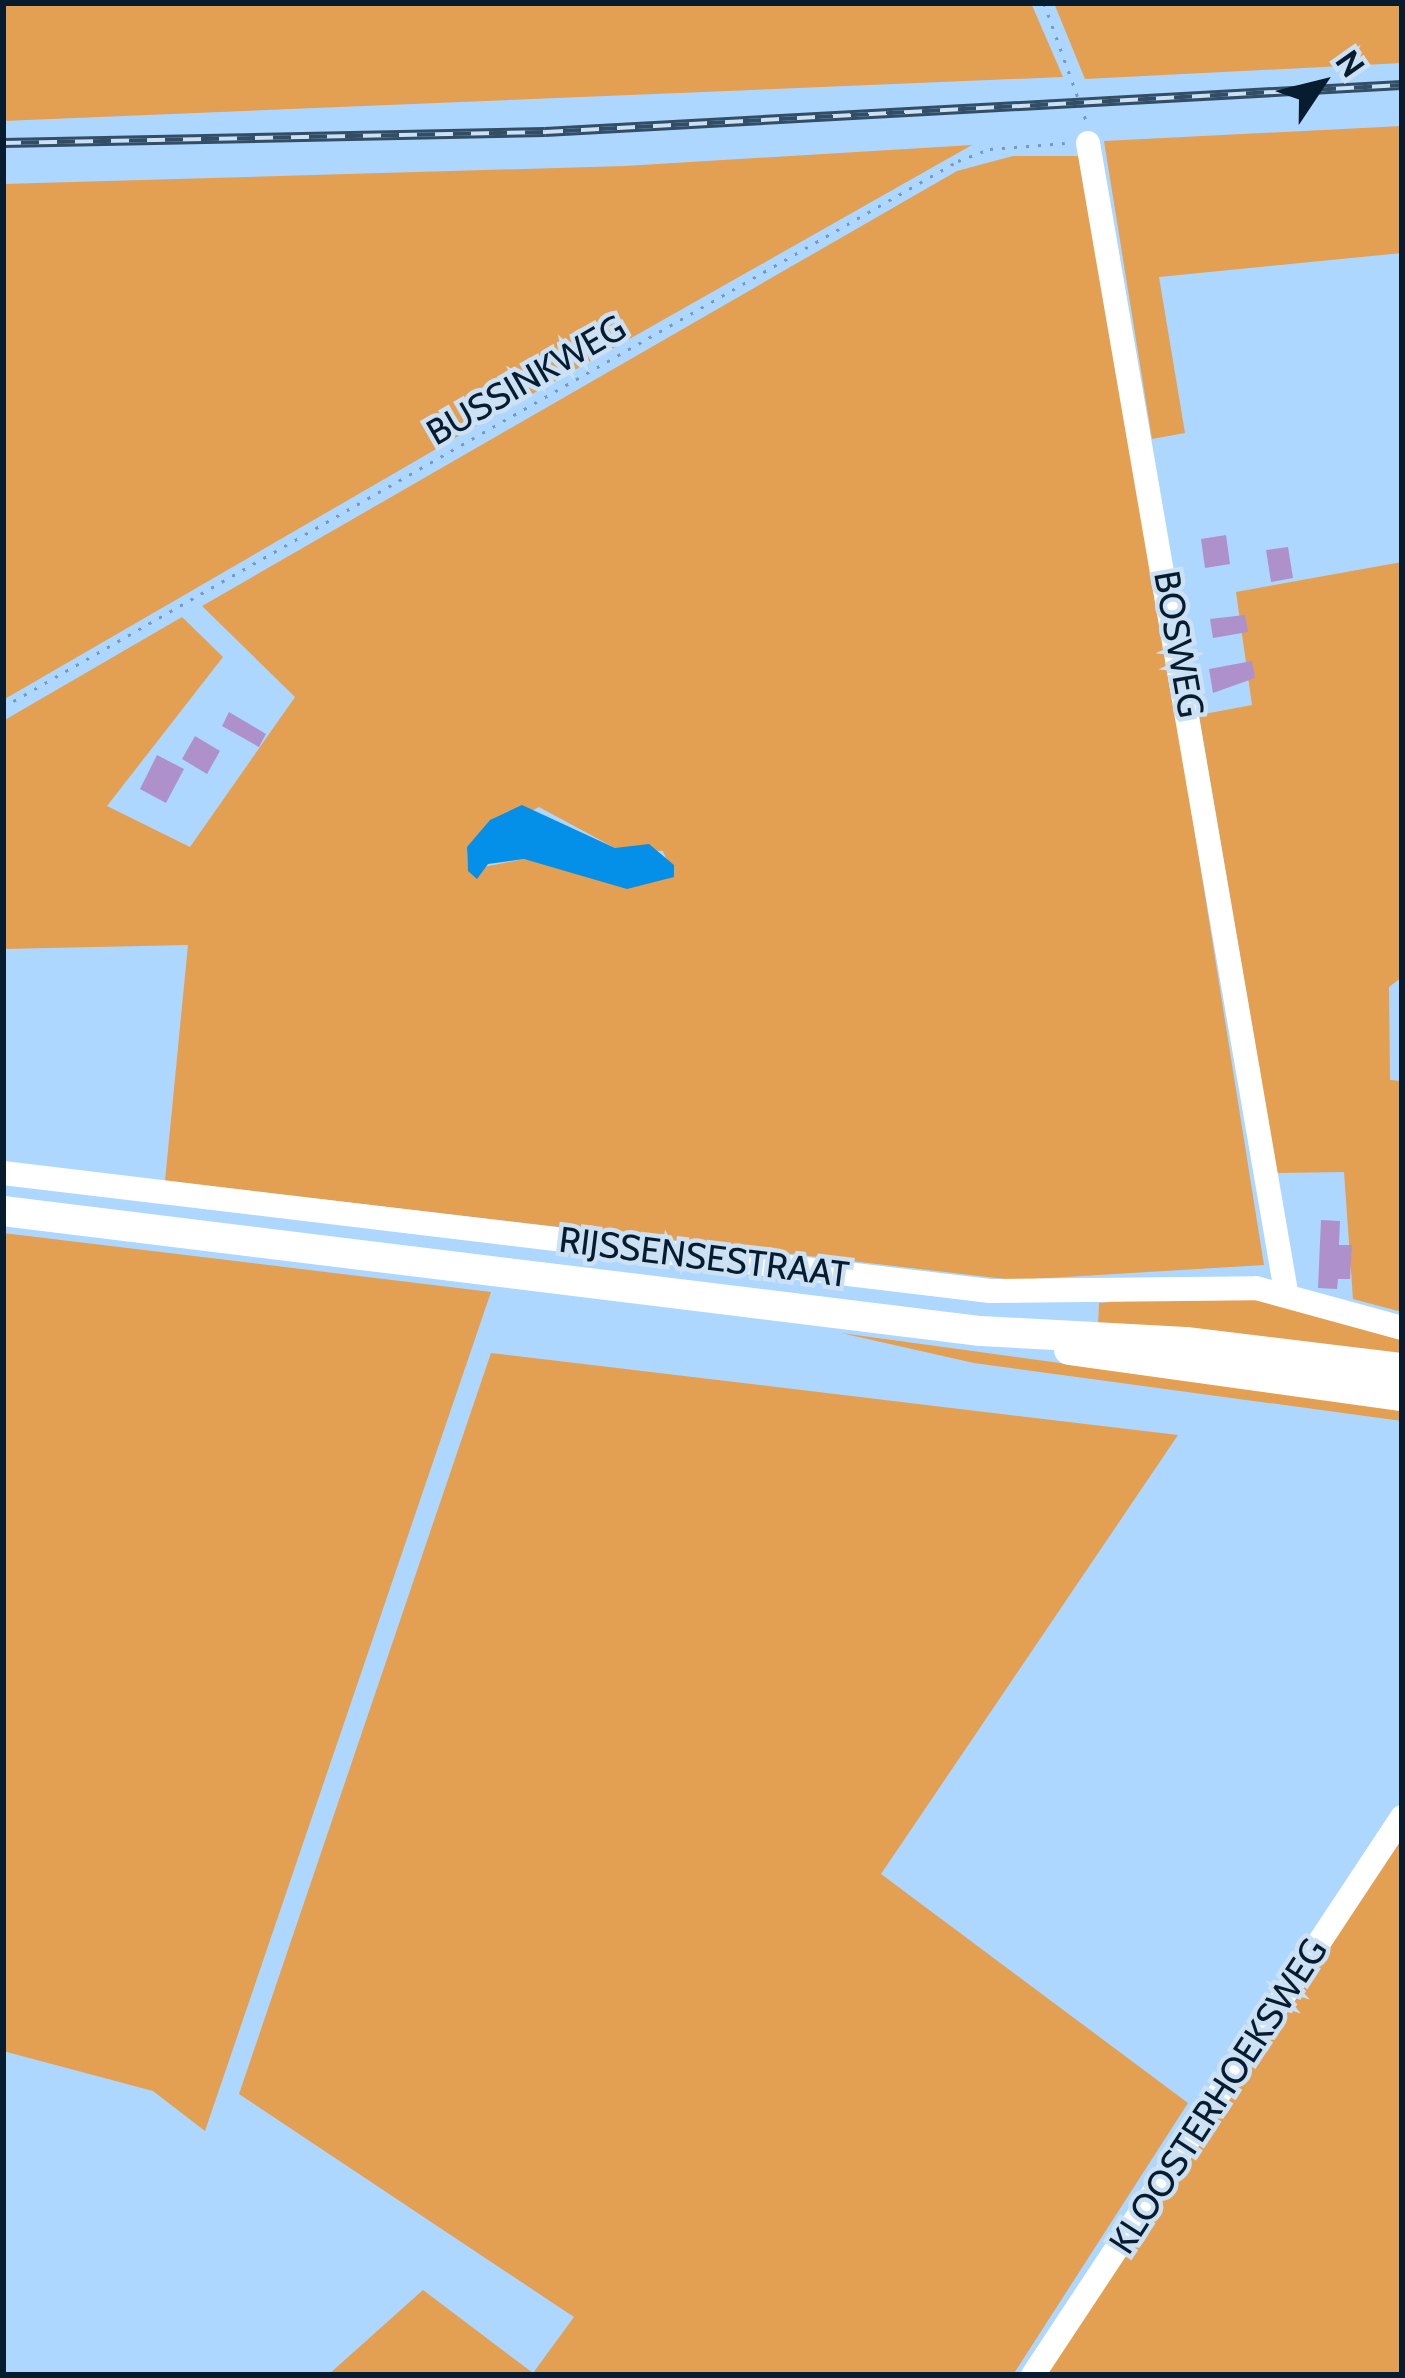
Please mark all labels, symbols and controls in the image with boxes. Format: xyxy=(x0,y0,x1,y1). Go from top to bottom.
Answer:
north arrow xyxy=(1261,24,1381,144)
text: N xyxy=(1327,42,1374,84)
street label: BUSSINKWEG xyxy=(419,306,633,454)
street label: BOSWEG xyxy=(1145,567,1213,721)
street label: RIJSSENSESTRAAT xyxy=(557,1218,851,1296)
street label: KLOOSTERHOEKSWEG xyxy=(1100,1930,1336,2262)

